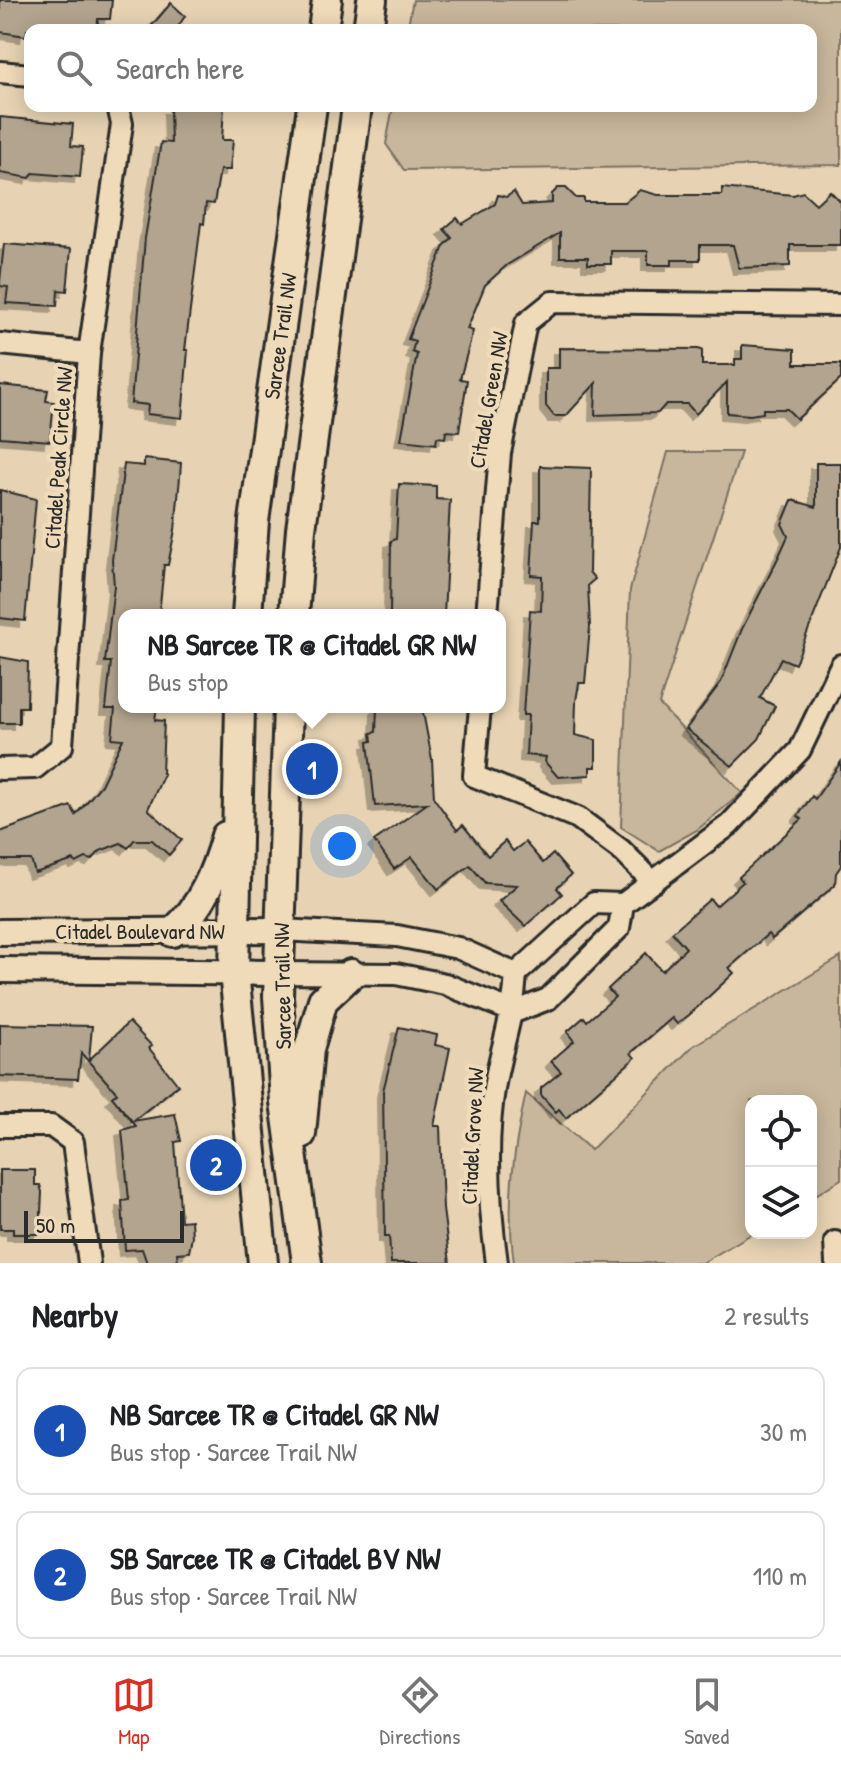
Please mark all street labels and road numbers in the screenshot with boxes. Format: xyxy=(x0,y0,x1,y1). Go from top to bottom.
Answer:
street label: Sarcee Trail NW xyxy=(256,271,304,401)
street label: Citadel Green NW xyxy=(461,329,515,471)
street label: Citadel Peak Circle NW xyxy=(37,365,79,550)
street label: Citadel Boulevard NW xyxy=(55,916,225,946)
street label: Sarcee Trail NW xyxy=(266,922,298,1050)
street label: Citadel Grove NW xyxy=(453,1066,491,1205)

